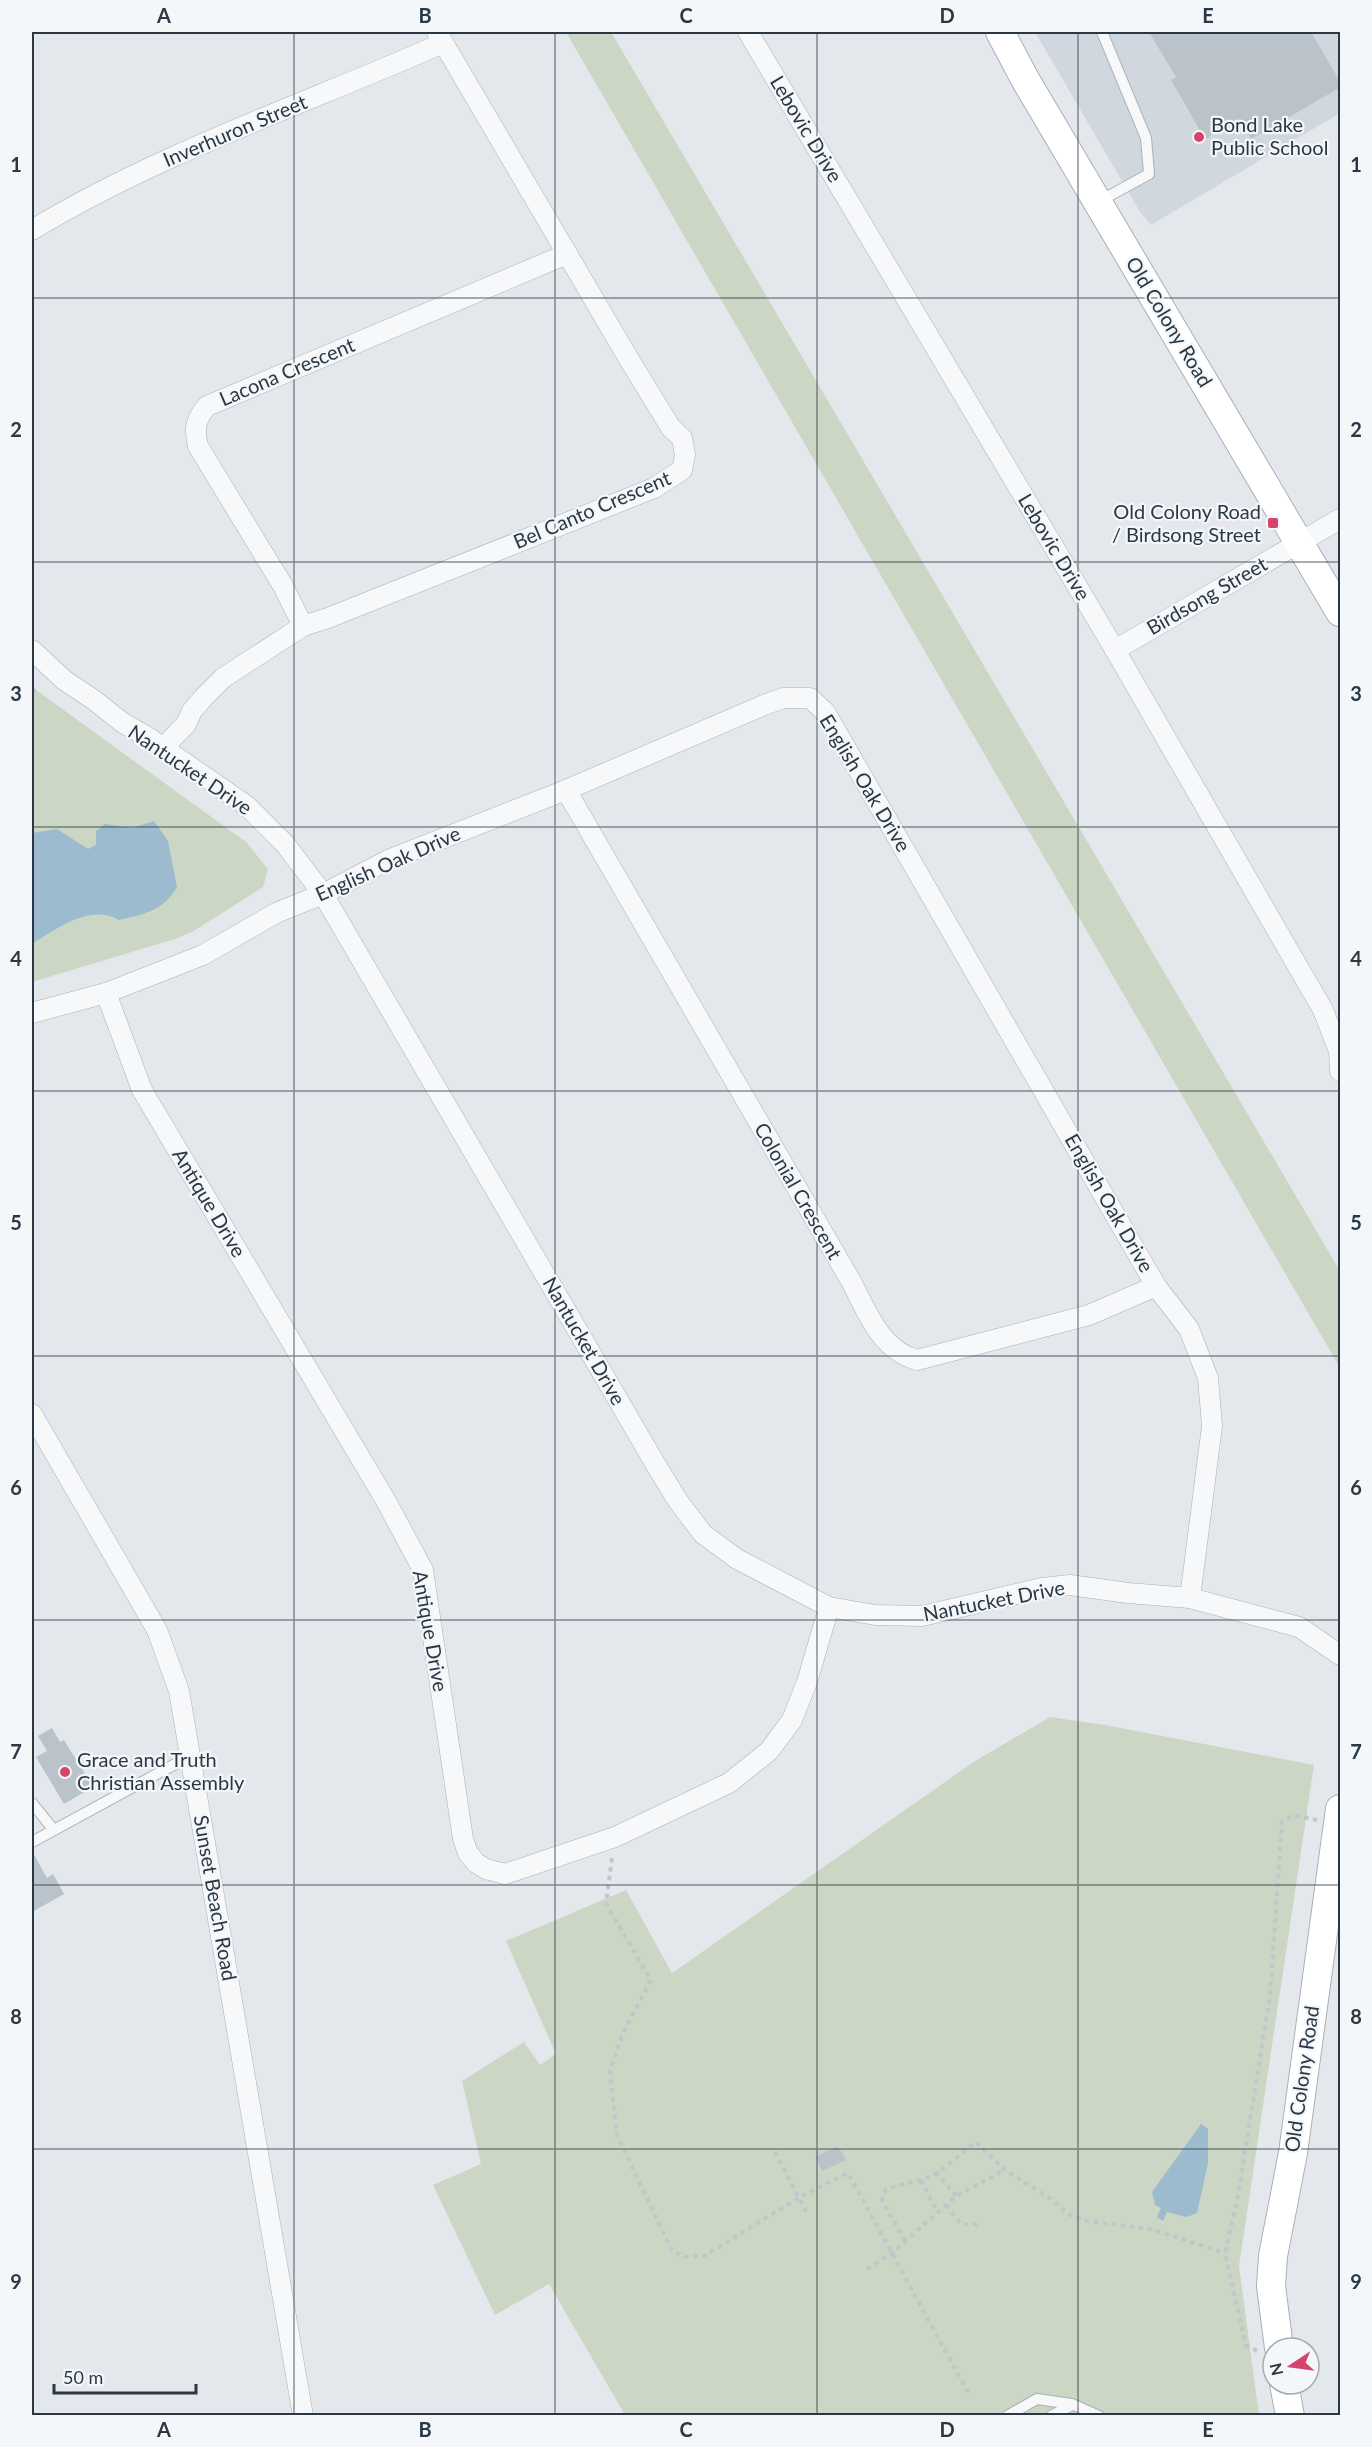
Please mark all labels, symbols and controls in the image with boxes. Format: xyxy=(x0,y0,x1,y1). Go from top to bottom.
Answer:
text: A xyxy=(156,3,171,27)
text: B xyxy=(418,3,432,27)
text: C xyxy=(679,3,693,27)
text: D xyxy=(939,3,955,27)
text: E xyxy=(1202,3,1214,27)
street label: Lebovic Drive xyxy=(766,71,848,186)
street label: Inverhuron Street xyxy=(159,89,310,171)
place label: Bond Lake Public School xyxy=(1211,112,1328,159)
marker: Bond Lake Public School xyxy=(1192,130,1206,144)
text: 1 xyxy=(10,152,22,176)
text: 1 xyxy=(1350,152,1362,176)
street label: Old Colony Road xyxy=(1122,252,1218,391)
street label: Lacona Crescent xyxy=(215,332,358,410)
text: 2 xyxy=(10,417,22,441)
text: 2 xyxy=(1350,417,1362,441)
street label: Bel Canto Crescent xyxy=(509,465,674,553)
street label: Lebovic Drive xyxy=(1014,489,1096,604)
place label: Old Colony Road / Birdsong Street xyxy=(1112,499,1261,546)
marker: Old Colony Road / Birdsong Street xyxy=(1266,516,1280,530)
street label: Birdsong Street xyxy=(1142,551,1271,639)
text: 3 xyxy=(10,681,22,705)
text: 3 xyxy=(1350,681,1362,705)
street label: English Oak Drive xyxy=(815,709,916,856)
street label: Nantucket Drive xyxy=(124,719,257,819)
street label: English Oak Drive xyxy=(311,820,464,906)
text: 4 xyxy=(10,946,22,970)
text: 4 xyxy=(1350,946,1362,970)
street label: Colonial Crescent xyxy=(750,1118,848,1263)
street label: English Oak Drive xyxy=(1060,1129,1159,1276)
street label: Antique Drive xyxy=(168,1144,252,1261)
text: 5 xyxy=(10,1210,22,1234)
text: 5 xyxy=(1350,1210,1362,1234)
street label: Nantucket Drive xyxy=(539,1272,631,1409)
text: 6 xyxy=(10,1475,22,1499)
text: 6 xyxy=(1350,1475,1362,1499)
street label: Antique Drive xyxy=(409,1568,453,1693)
street label: Nantucket Drive xyxy=(921,1575,1067,1626)
text: 7 xyxy=(10,1739,22,1763)
text: 7 xyxy=(1350,1739,1362,1763)
place label: Grace and Truth Christian Assembly xyxy=(77,1747,245,1794)
marker: Grace and Truth Christian Assembly xyxy=(58,1765,72,1779)
street label: Sunset Beach Road xyxy=(190,1813,242,1983)
text: 8 xyxy=(10,2004,22,2028)
street label: Old Colony Road xyxy=(1279,2004,1323,2154)
text: 8 xyxy=(1350,2004,1362,2028)
text: 9 xyxy=(10,2269,22,2293)
text: 9 xyxy=(1350,2269,1362,2293)
north arrow xyxy=(1261,2336,1321,2396)
scale bar xyxy=(54,2357,196,2395)
text: N xyxy=(1265,2361,1287,2378)
text: 50 m xyxy=(63,2366,103,2388)
text: A xyxy=(156,2417,171,2441)
text: B xyxy=(418,2417,432,2441)
text: C xyxy=(679,2417,693,2441)
text: D xyxy=(939,2417,955,2441)
text: E xyxy=(1202,2417,1214,2441)

